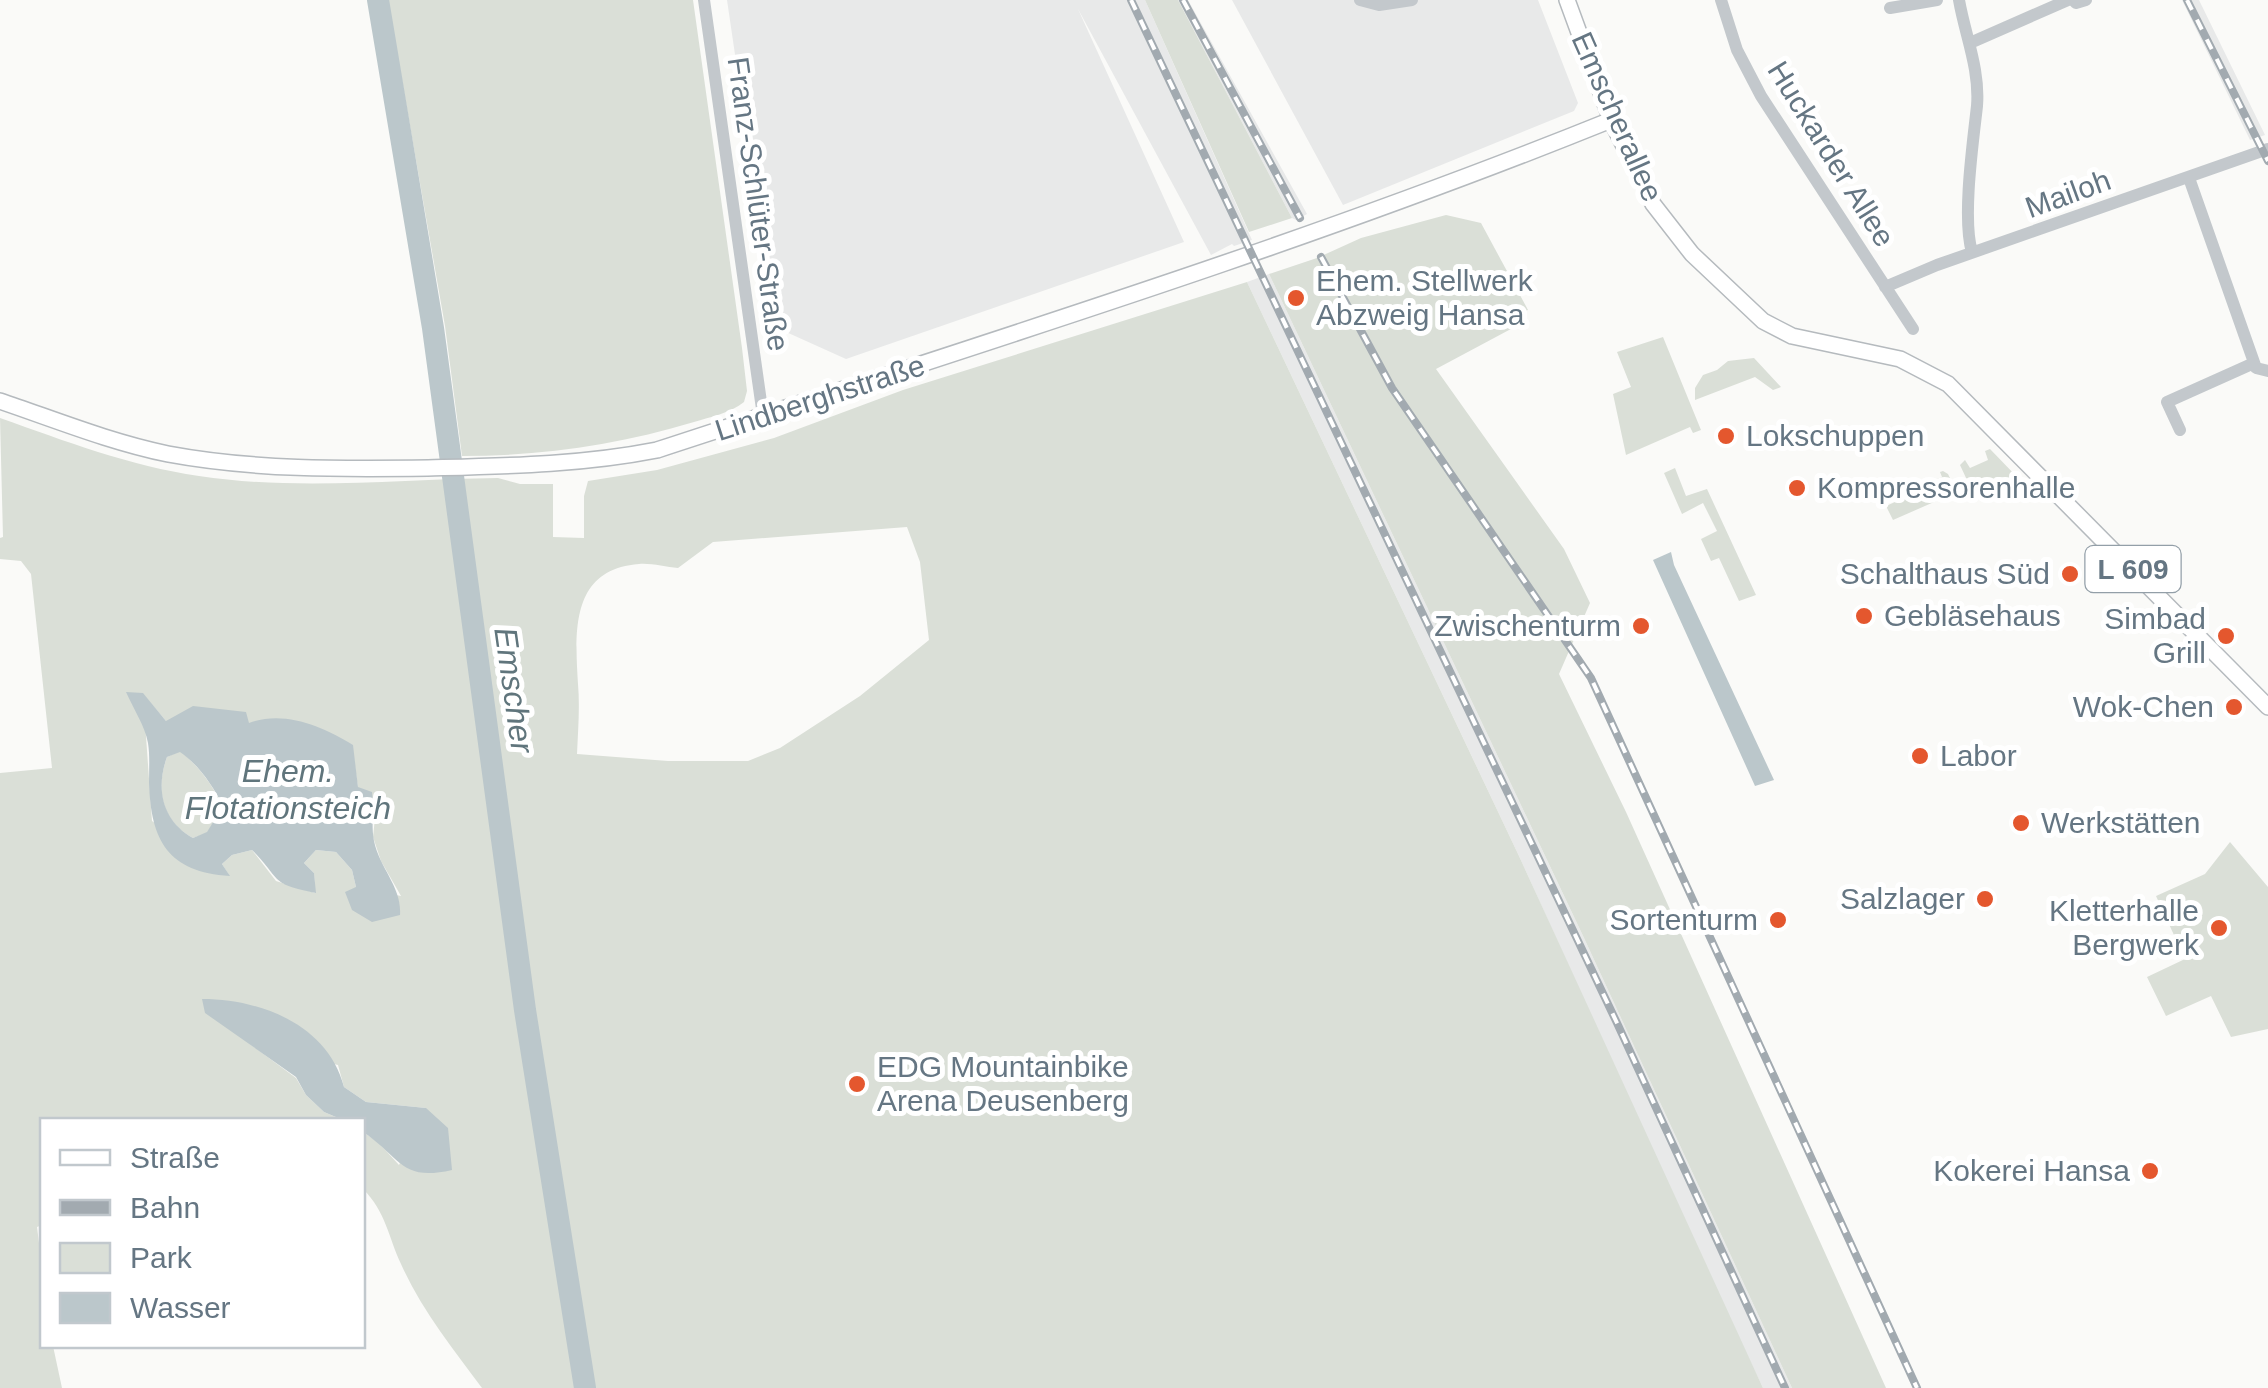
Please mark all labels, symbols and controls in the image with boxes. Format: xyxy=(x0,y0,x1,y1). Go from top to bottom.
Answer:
street label: Emscherallee xyxy=(1565,27,1669,207)
street label: Franz-Schlüter-Straße xyxy=(722,55,795,353)
street label: Huckarder Allee xyxy=(1761,55,1902,252)
street label: Mailoh xyxy=(2021,163,2115,224)
place label: Ehem. Stellwerk Abzweig Hansa xyxy=(1316,264,1534,331)
marker: Ehem. Stellwerk Abzweig Hansa xyxy=(1285,287,1307,309)
street label: Lindberghstraße xyxy=(711,348,929,447)
place label: Lokschuppen xyxy=(1746,419,1924,452)
marker: Lokschuppen xyxy=(1715,425,1737,447)
place label: Kompressorenhalle xyxy=(1817,471,2075,504)
marker: Kompressorenhalle xyxy=(1786,477,1808,499)
road number: L 609 xyxy=(2086,546,2180,592)
place label: Schalthaus Süd xyxy=(1840,557,2050,590)
marker: Schalthaus Süd xyxy=(2059,563,2081,585)
place label: Gebläsehaus xyxy=(1884,599,2061,632)
place label: Simbad Grill xyxy=(2104,602,2206,669)
marker: Gebläsehaus xyxy=(1853,605,1875,627)
place label: Zwischenturm xyxy=(1434,609,1621,642)
marker: Zwischenturm xyxy=(1630,615,1652,637)
water label: Emscher xyxy=(487,625,541,756)
marker: Simbad Grill xyxy=(2215,625,2237,647)
place label: Wok-Chen xyxy=(2073,690,2214,723)
marker: Wok-Chen xyxy=(2223,696,2245,718)
place label: Labor xyxy=(1940,739,2017,772)
marker: Labor xyxy=(1909,745,1931,767)
water label: Ehem. Flotationsteich xyxy=(185,753,391,826)
place label: Werkstätten xyxy=(2041,806,2201,839)
marker: Werkstätten xyxy=(2010,812,2032,834)
place label: Salzlager xyxy=(1840,882,1965,915)
marker: Salzlager xyxy=(1974,888,1996,910)
place label: Kletterhalle Bergwerk xyxy=(2049,894,2200,961)
place label: Sortenturm xyxy=(1610,903,1758,936)
marker: Sortenturm xyxy=(1767,909,1789,931)
marker: Kletterhalle Bergwerk xyxy=(2208,917,2230,939)
place label: EDG Mountainbike Arena Deusenberg xyxy=(877,1050,1129,1117)
marker: EDG Mountainbike Arena Deusenberg xyxy=(846,1073,868,1095)
legend xyxy=(40,1118,365,1348)
text: Straße xyxy=(130,1141,220,1174)
place label: Kokerei Hansa xyxy=(1933,1154,2130,1187)
marker: Kokerei Hansa xyxy=(2139,1160,2161,1182)
text: Bahn xyxy=(130,1191,200,1224)
text: Park xyxy=(130,1241,193,1274)
text: Wasser xyxy=(130,1291,231,1324)

